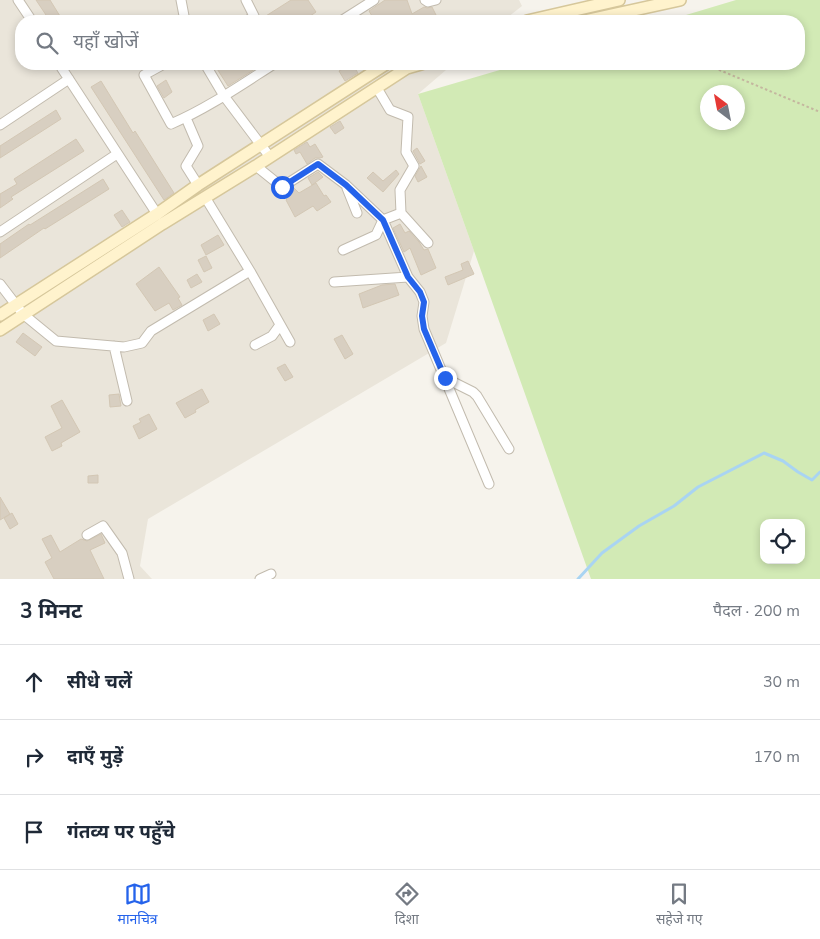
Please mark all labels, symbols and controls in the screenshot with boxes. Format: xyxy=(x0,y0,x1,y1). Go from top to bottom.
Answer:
search box xyxy=(15,15,805,70)
icon: search xyxy=(33,29,61,57)
text: यहाँ खोजें xyxy=(73,29,138,55)
north arrow xyxy=(700,85,745,130)
route start xyxy=(271,176,294,199)
route end xyxy=(434,367,457,390)
map controls xyxy=(760,519,805,564)
button: locate xyxy=(760,519,805,564)
text: 3 मिनट xyxy=(20,597,82,625)
text: पैदल · 200 m xyxy=(713,600,800,622)
icon: ahead xyxy=(20,668,48,696)
text: सीधे चलें xyxy=(67,669,132,695)
text: 30 m xyxy=(763,671,800,693)
icon: right xyxy=(20,743,48,771)
text: दाएँ मुड़ें xyxy=(67,744,123,770)
text: 170 m xyxy=(753,746,800,768)
icon: arrive xyxy=(20,818,48,846)
text: गंतव्य पर पहुँचे xyxy=(67,819,175,845)
tab: मानचित्र xyxy=(118,880,158,930)
tab: दिशा xyxy=(393,880,421,930)
tab: सहेजे गए xyxy=(656,880,702,930)

